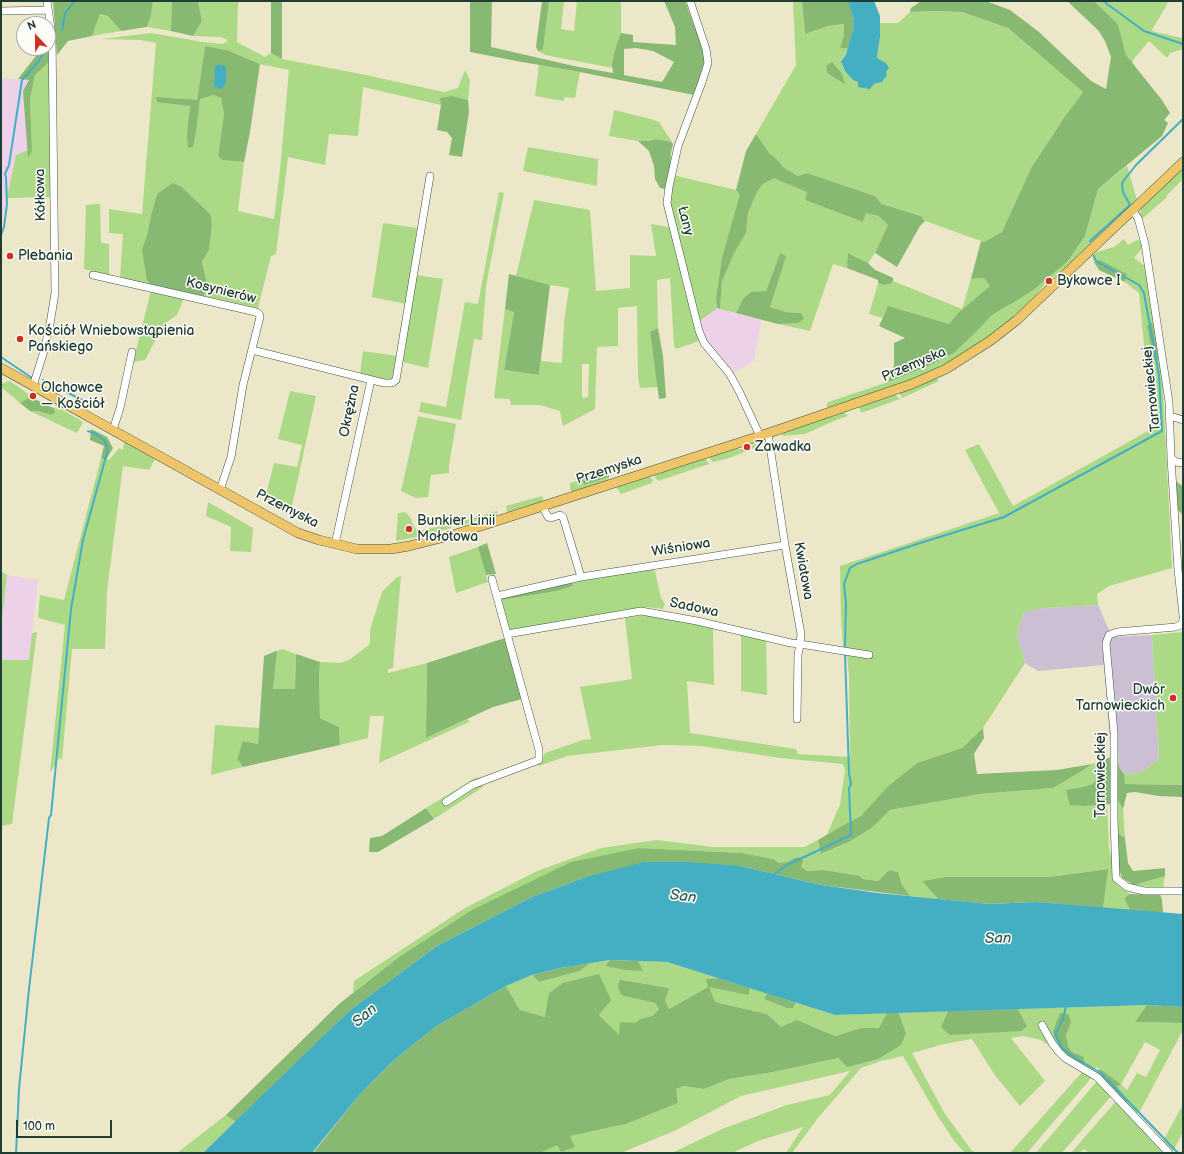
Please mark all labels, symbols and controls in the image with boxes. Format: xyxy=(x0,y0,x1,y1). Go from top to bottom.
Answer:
north arrow xyxy=(16,16,56,56)
text: N xyxy=(25,18,38,33)
street label: Kółkowa xyxy=(32,168,50,222)
street label: Łany xyxy=(673,204,697,238)
place label: Plebania xyxy=(18,248,73,264)
marker: Plebania xyxy=(5,251,15,261)
place label: Bykowce I xyxy=(1057,273,1121,289)
street label: Kosynierów xyxy=(184,274,258,308)
marker: Bykowce I xyxy=(1044,276,1054,286)
place label: Kościół Wniebowstąpienia Pańskiego xyxy=(28,323,194,356)
marker: Kościół Wniebowstąpienia Pańskiego xyxy=(15,334,25,344)
street label: Przemyska xyxy=(879,344,949,386)
street label: Tarnowieckiej xyxy=(1139,345,1165,433)
place label: Olchowce — Kościół xyxy=(41,380,105,412)
street label: Okrężna xyxy=(336,383,364,439)
marker: Olchowce — Kościół xyxy=(28,391,38,401)
place label: Zawadka xyxy=(755,439,811,455)
marker: Zawadka xyxy=(742,442,752,452)
street label: Przemyska xyxy=(574,451,644,489)
street label: Przemyska xyxy=(253,486,321,532)
place label: Bunkier Linii Mołotowa xyxy=(417,513,495,546)
marker: Bunkier Linii Mołotowa xyxy=(404,524,414,534)
street label: Wiśniowa xyxy=(650,535,712,561)
street label: Kwiatowa xyxy=(790,541,816,601)
street label: Sadowa xyxy=(668,595,720,621)
place label: Dwór Tarnowieckich xyxy=(1076,682,1165,714)
marker: Dwór Tarnowieckich xyxy=(1168,693,1178,703)
street label: Tarnowieckiej xyxy=(1093,732,1109,818)
water label: San xyxy=(669,886,697,908)
water label: San xyxy=(985,930,1011,948)
water label: San xyxy=(349,1000,381,1032)
scale bar xyxy=(18,1112,114,1138)
text: 100 m xyxy=(23,1119,55,1134)

